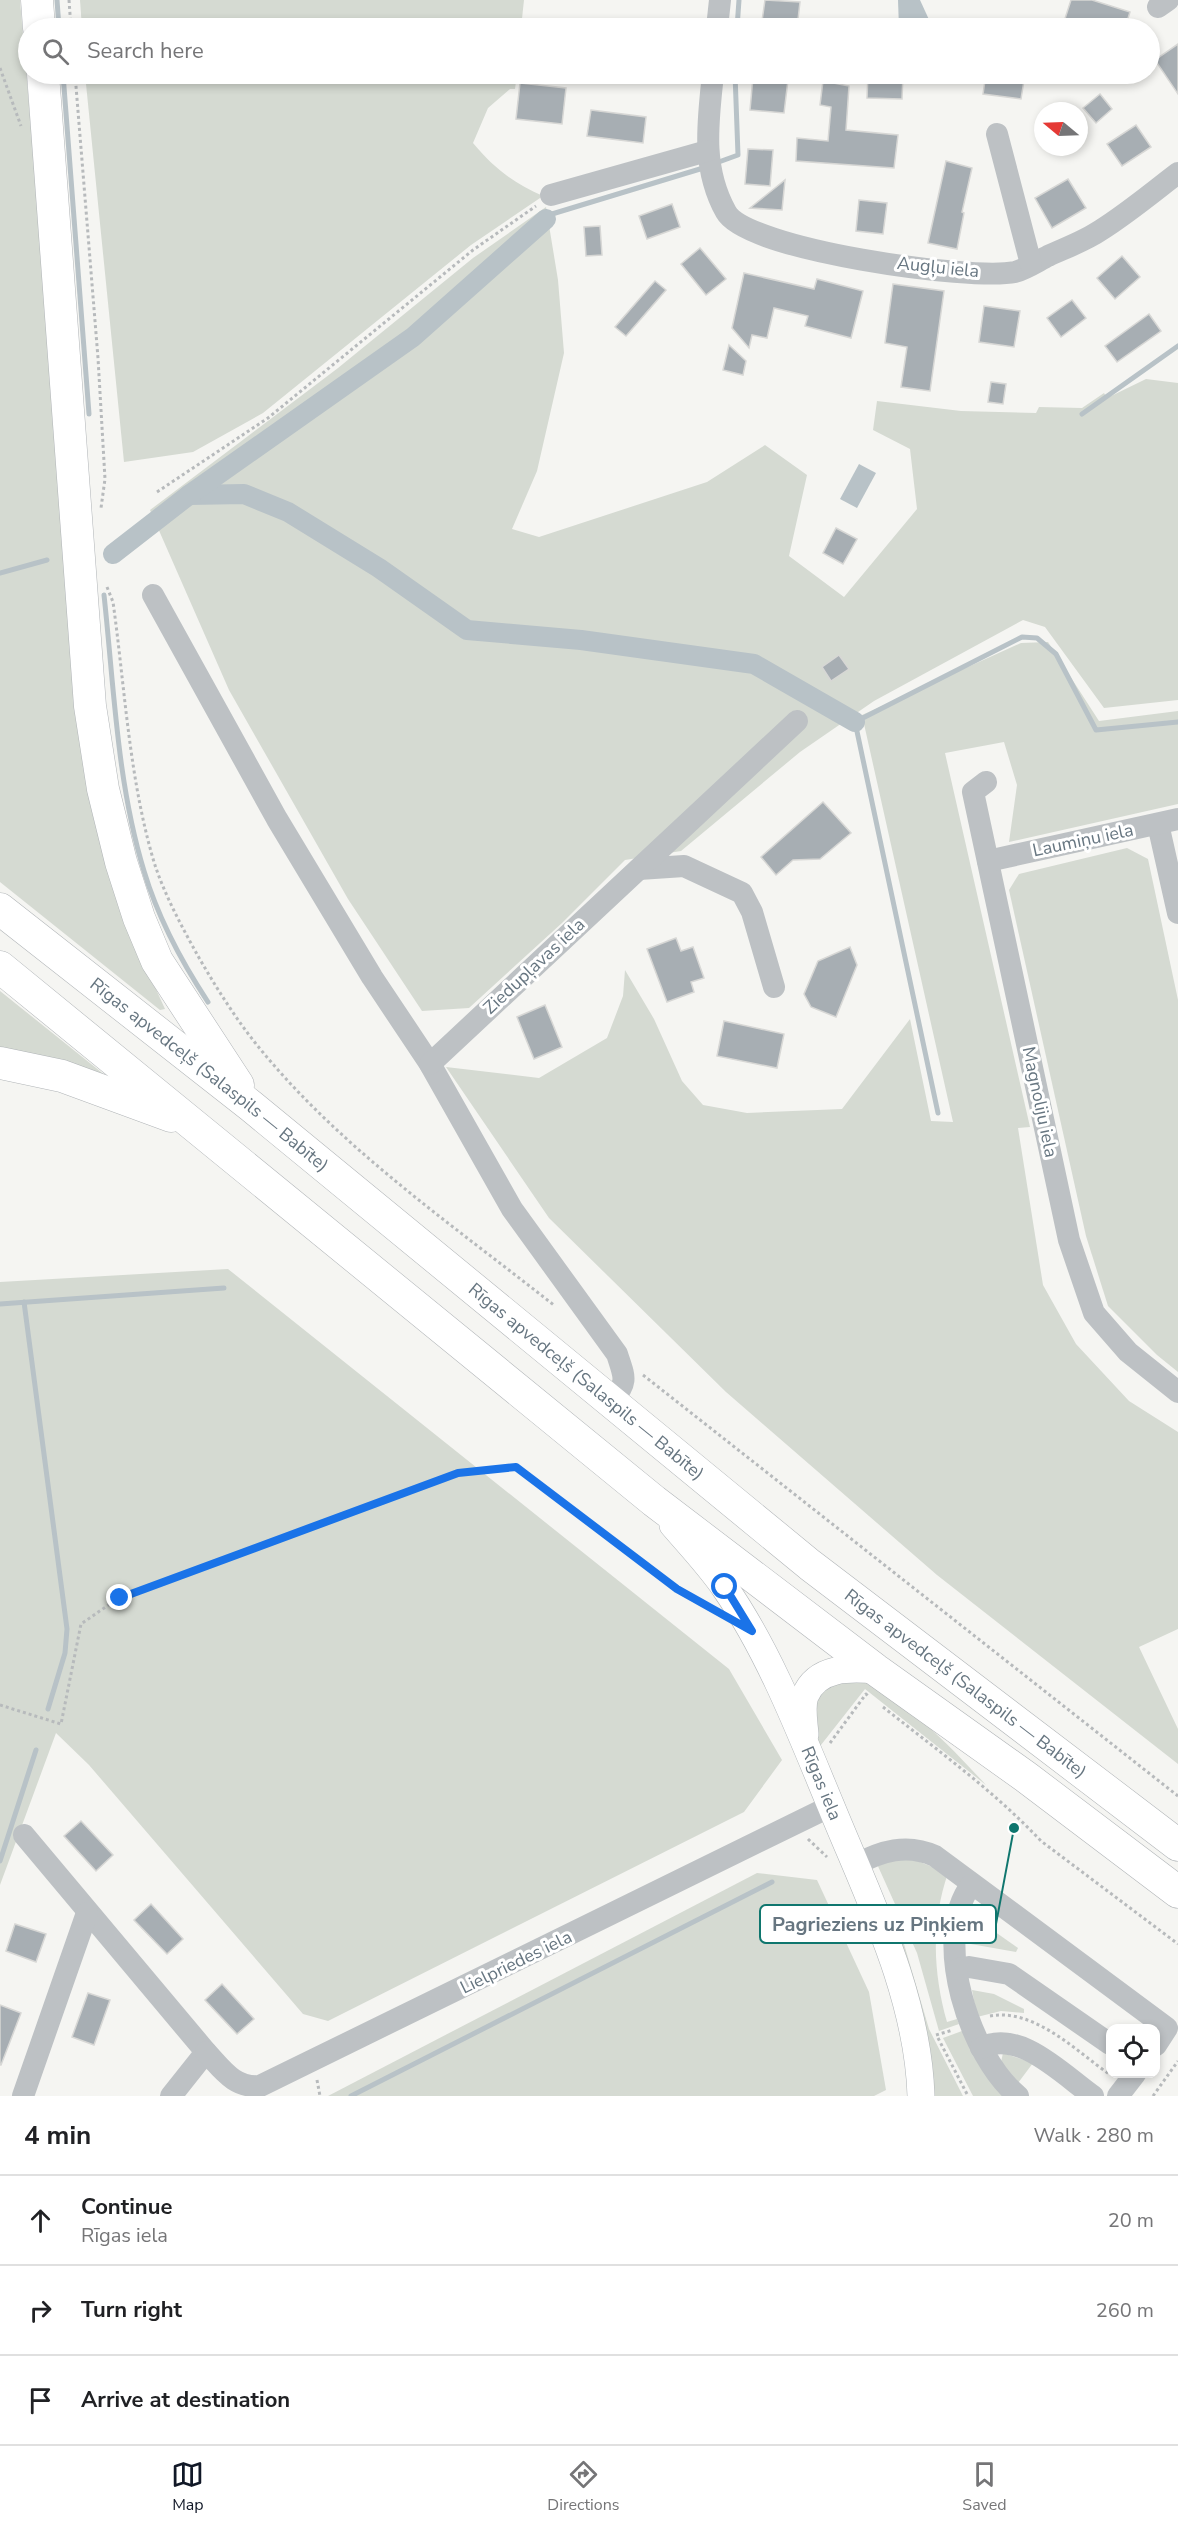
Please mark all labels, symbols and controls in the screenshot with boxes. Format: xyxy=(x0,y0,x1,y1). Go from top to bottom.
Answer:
search box xyxy=(18,18,1160,84)
icon: search xyxy=(39,35,72,68)
text: Search here xyxy=(87,36,204,66)
north arrow xyxy=(1034,102,1088,156)
street label: Augļu iela xyxy=(896,251,980,283)
street label: Laumiņu iela xyxy=(1030,818,1136,862)
street label: Ziedupļavas iela xyxy=(478,913,590,1019)
street label: Rīgas apvedceļš (Salaspils — Babīte) xyxy=(85,972,334,1177)
street label: Magnoliju iela xyxy=(1017,1044,1063,1160)
street label: Rīgas apvedceļš (Salaspils — Babīte) xyxy=(463,1277,709,1485)
route start xyxy=(711,1573,737,1599)
street label: Rīgas apvedceļš (Salaspils — Babīte) xyxy=(840,1583,1092,1783)
route end xyxy=(106,1584,132,1610)
street label: Rīgas iela xyxy=(796,1743,848,1824)
callout: Pagrieziens uz Piņķiem xyxy=(760,1905,996,1943)
text: Pagrieziens uz Piņķiem xyxy=(772,1911,984,1938)
street label: Lielpriedes iela xyxy=(456,1925,576,1999)
map controls xyxy=(1106,2024,1160,2078)
button: locate xyxy=(1106,2024,1160,2078)
text: 4 min xyxy=(24,2118,91,2153)
text: Walk · 280 m xyxy=(1034,2122,1154,2149)
text: Continue xyxy=(81,2192,172,2222)
icon: ahead xyxy=(24,2204,57,2237)
text: 20 m xyxy=(1108,2207,1154,2234)
text: Rīgas iela xyxy=(81,2222,168,2249)
icon: right xyxy=(24,2294,57,2327)
text: Turn right xyxy=(81,2295,182,2325)
text: 260 m xyxy=(1096,2297,1154,2324)
icon: arrive xyxy=(24,2384,57,2417)
text: Arrive at destination xyxy=(81,2385,290,2415)
tab: Map xyxy=(171,2458,204,2516)
tab: Directions xyxy=(547,2458,619,2516)
tab: Saved xyxy=(962,2458,1007,2516)

